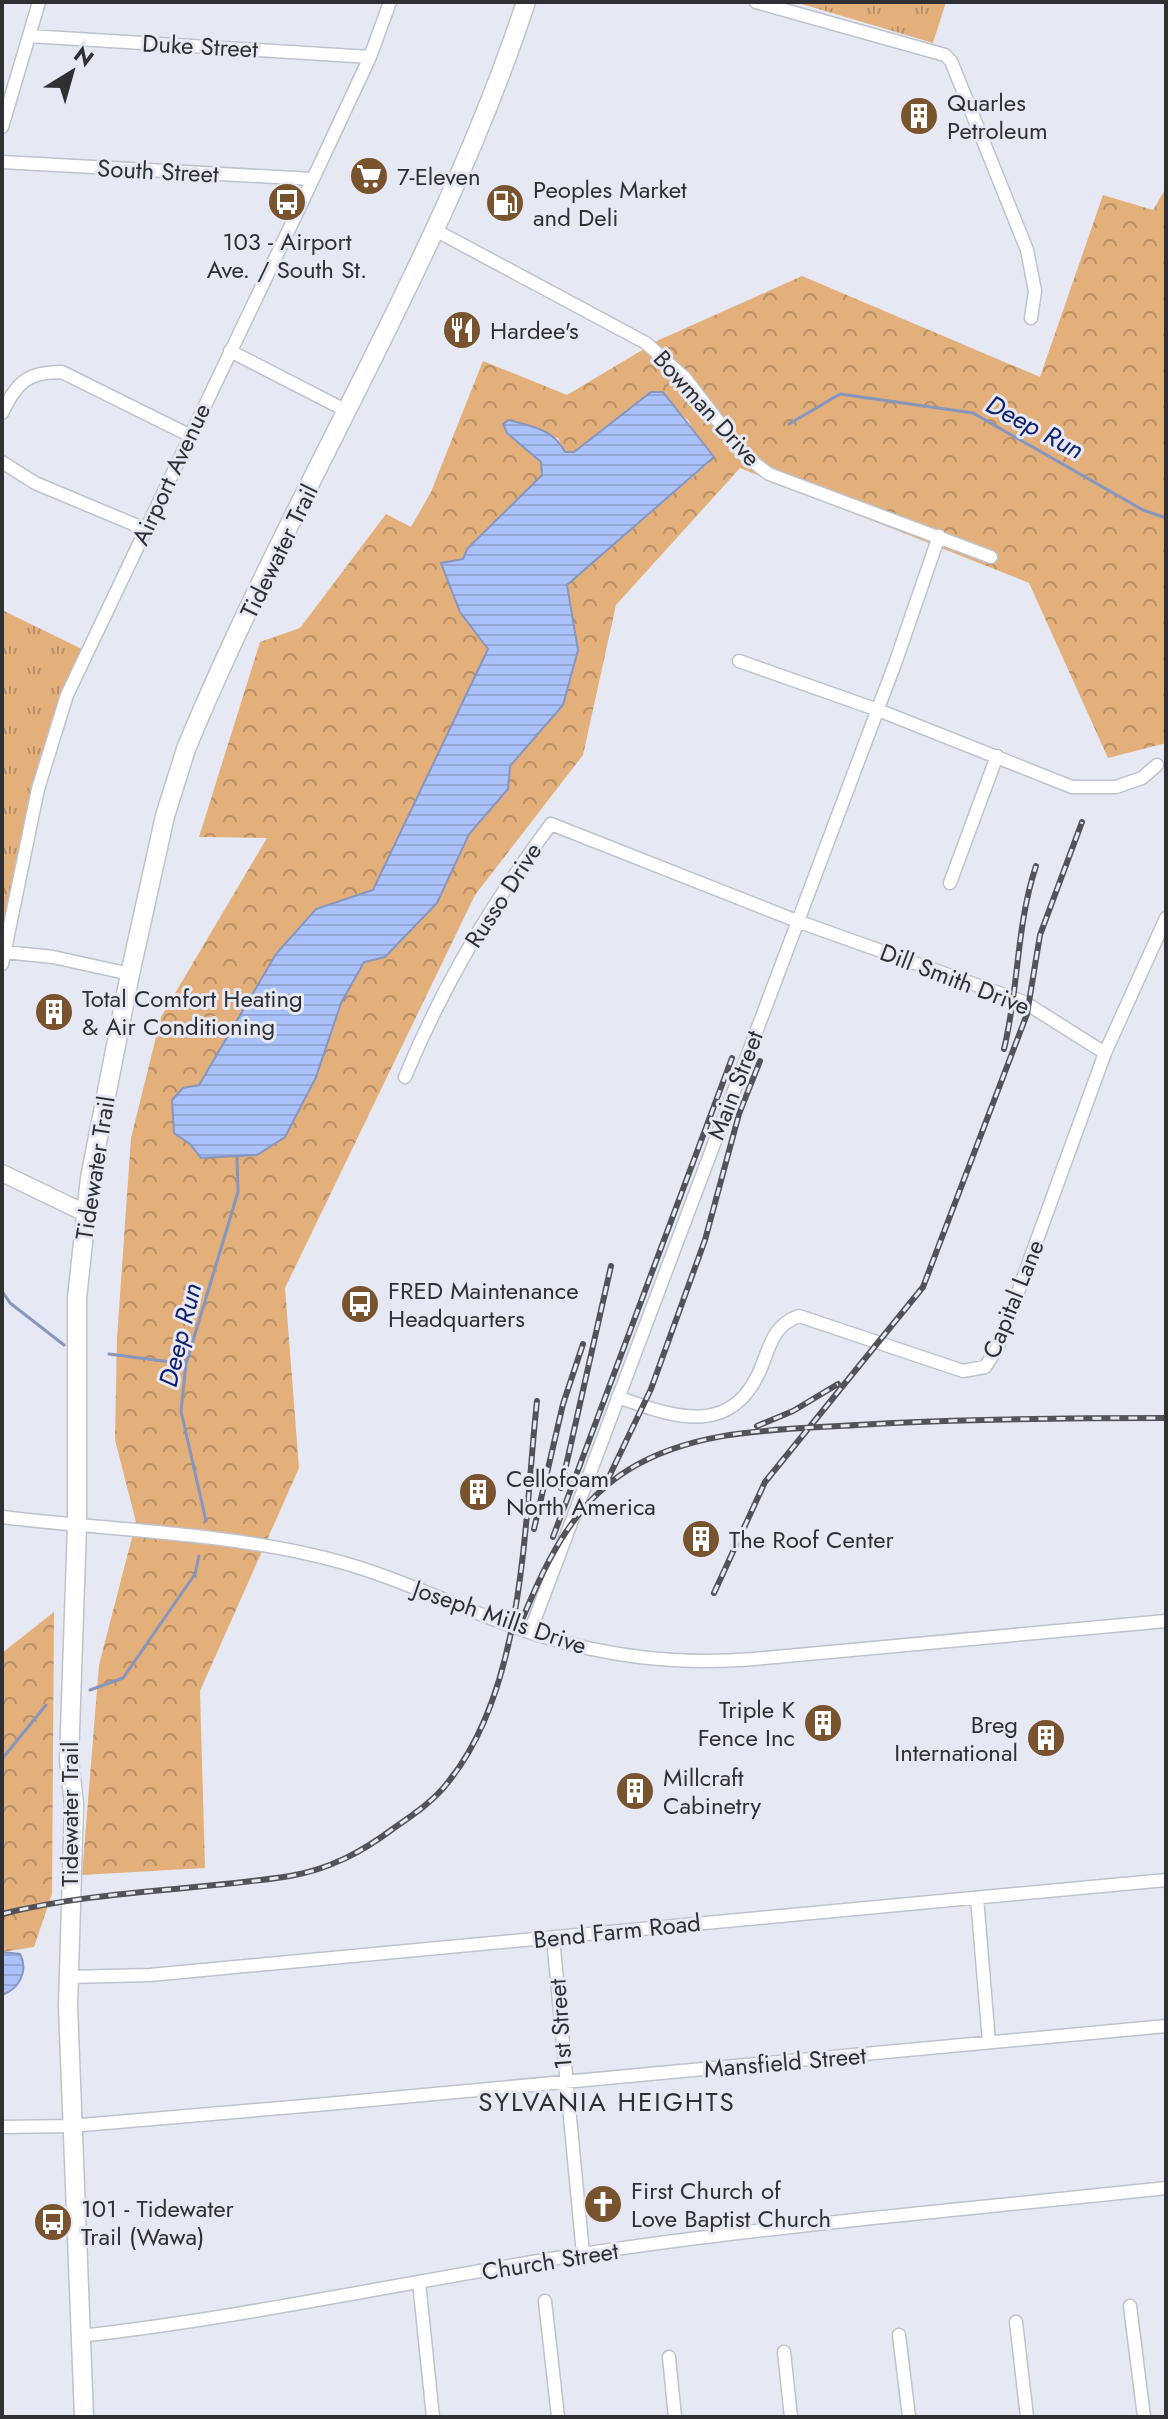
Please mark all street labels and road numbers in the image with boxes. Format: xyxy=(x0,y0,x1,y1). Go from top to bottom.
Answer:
street label: Duke Street xyxy=(141,25,259,67)
street label: South Street xyxy=(96,150,220,192)
street label: Bowman Drive xyxy=(645,342,769,474)
street label: Airport Avenue xyxy=(123,397,219,551)
street label: Tidewater Trail xyxy=(231,478,327,624)
street label: Russo Drive xyxy=(456,836,550,954)
street label: Dill Smith Drive xyxy=(875,934,1035,1024)
street label: Main Street xyxy=(698,1025,772,1145)
street label: Tidewater Trail xyxy=(66,1094,124,1242)
street label: Capital Lane xyxy=(973,1234,1053,1364)
street label: Joseph Mills Drive xyxy=(406,1570,591,1663)
street label: Tidewater Trail xyxy=(52,1741,87,1887)
street label: Bend Farm Road xyxy=(532,1905,702,1957)
street label: 1st Street xyxy=(539,1977,581,2070)
street label: Mansfield Street xyxy=(703,2037,868,2087)
street label: Church Street xyxy=(479,2233,621,2289)

